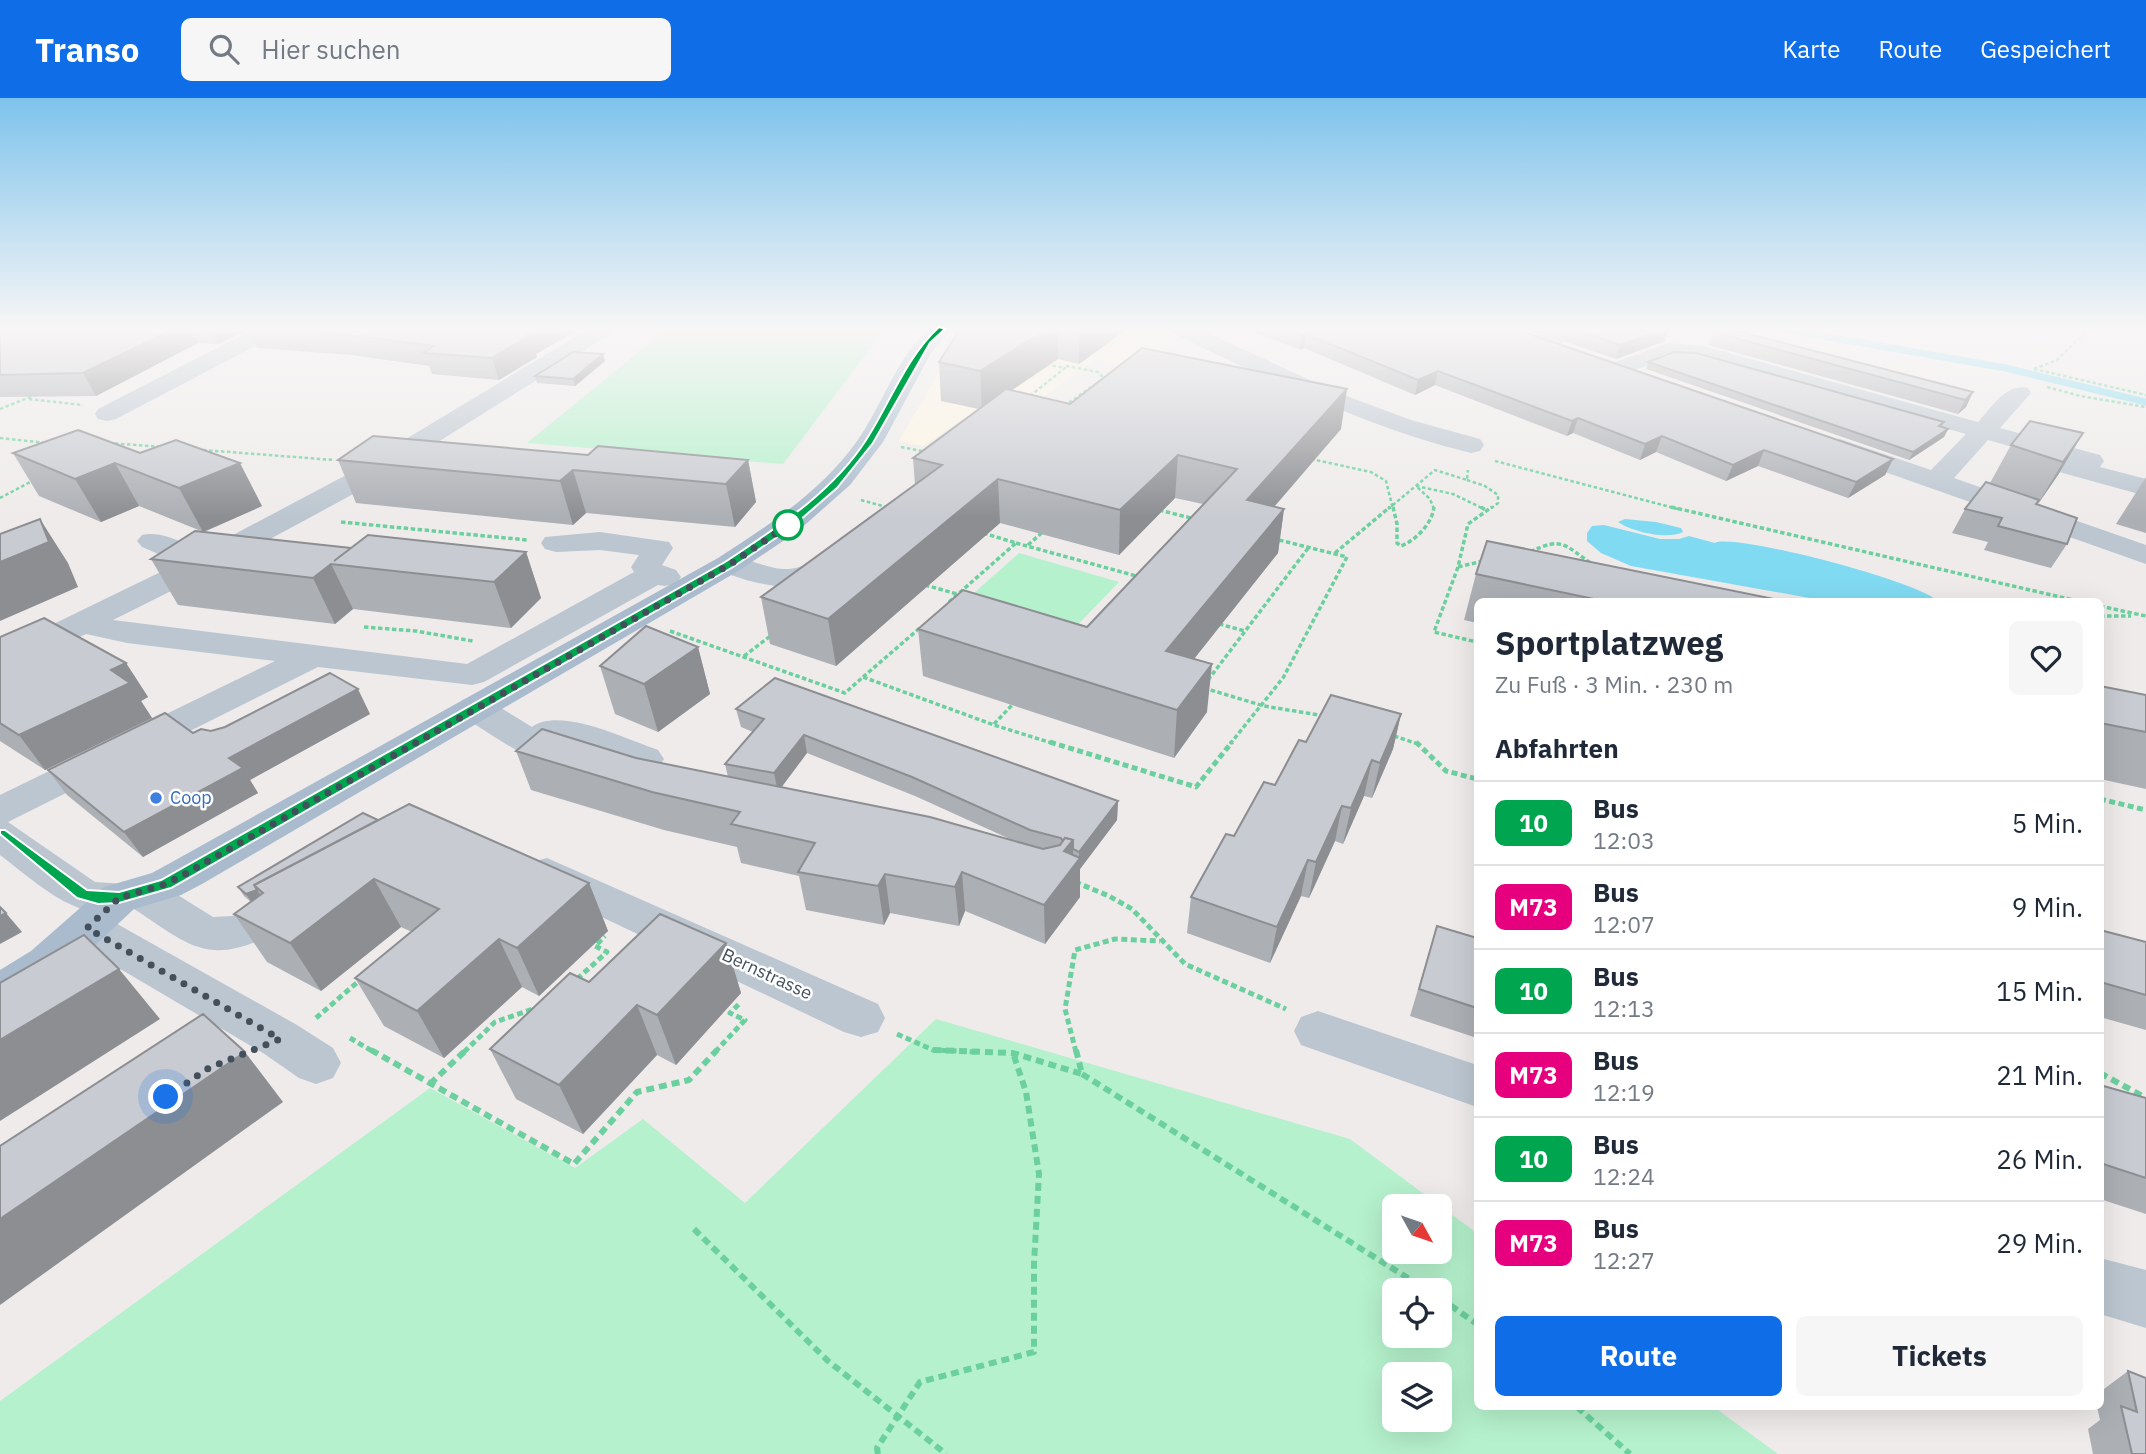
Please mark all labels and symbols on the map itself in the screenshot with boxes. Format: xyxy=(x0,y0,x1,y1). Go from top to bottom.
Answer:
unlabelled marker xyxy=(773,510,803,540)
place label: Coop xyxy=(170,786,212,809)
marker: Coop xyxy=(148,790,164,806)
street label: Bernstrasse xyxy=(718,943,816,1004)
your location xyxy=(148,1079,183,1114)
north arrow xyxy=(1382,1194,1452,1264)

